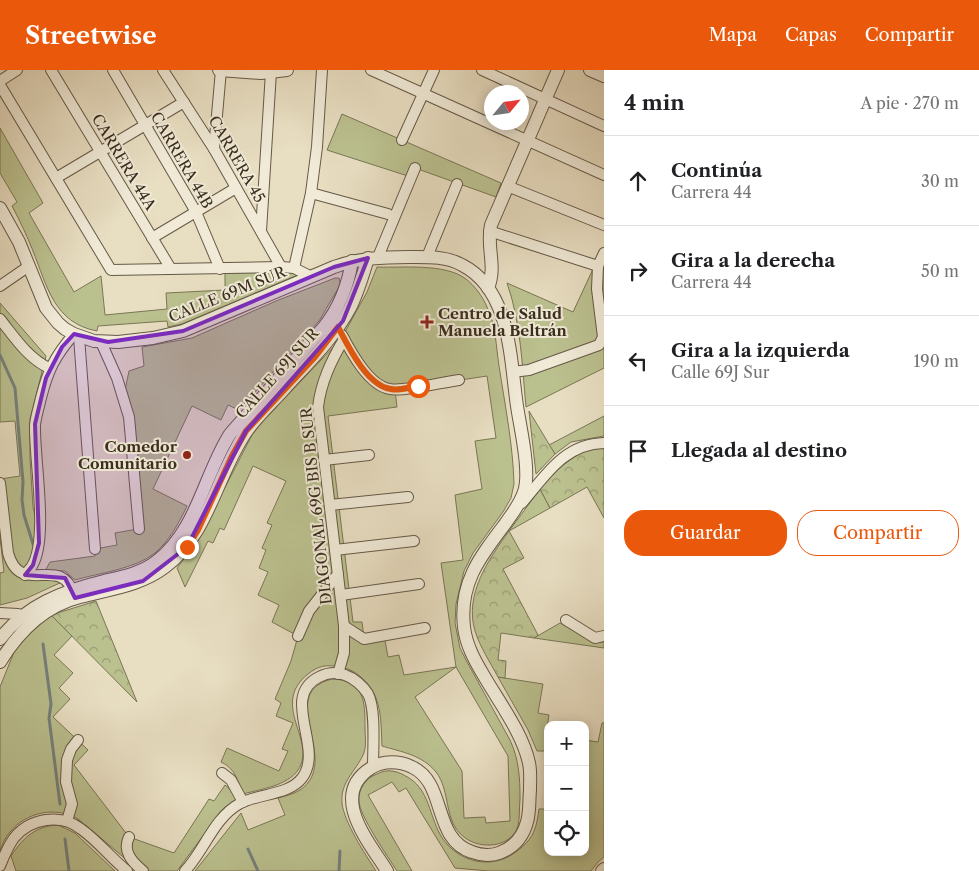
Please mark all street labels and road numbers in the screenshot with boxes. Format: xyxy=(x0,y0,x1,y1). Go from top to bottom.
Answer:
street label: CARRERA 44B xyxy=(147,108,217,212)
street label: CARRERA 44A xyxy=(88,110,161,214)
street label: CARRERA 45 xyxy=(204,112,270,206)
street label: CALLE 69M SUR xyxy=(166,261,289,326)
street label: CALLE 69J SUR xyxy=(231,323,323,422)
street label: DIAGONAL 69G BIS B SUR xyxy=(296,405,336,606)

